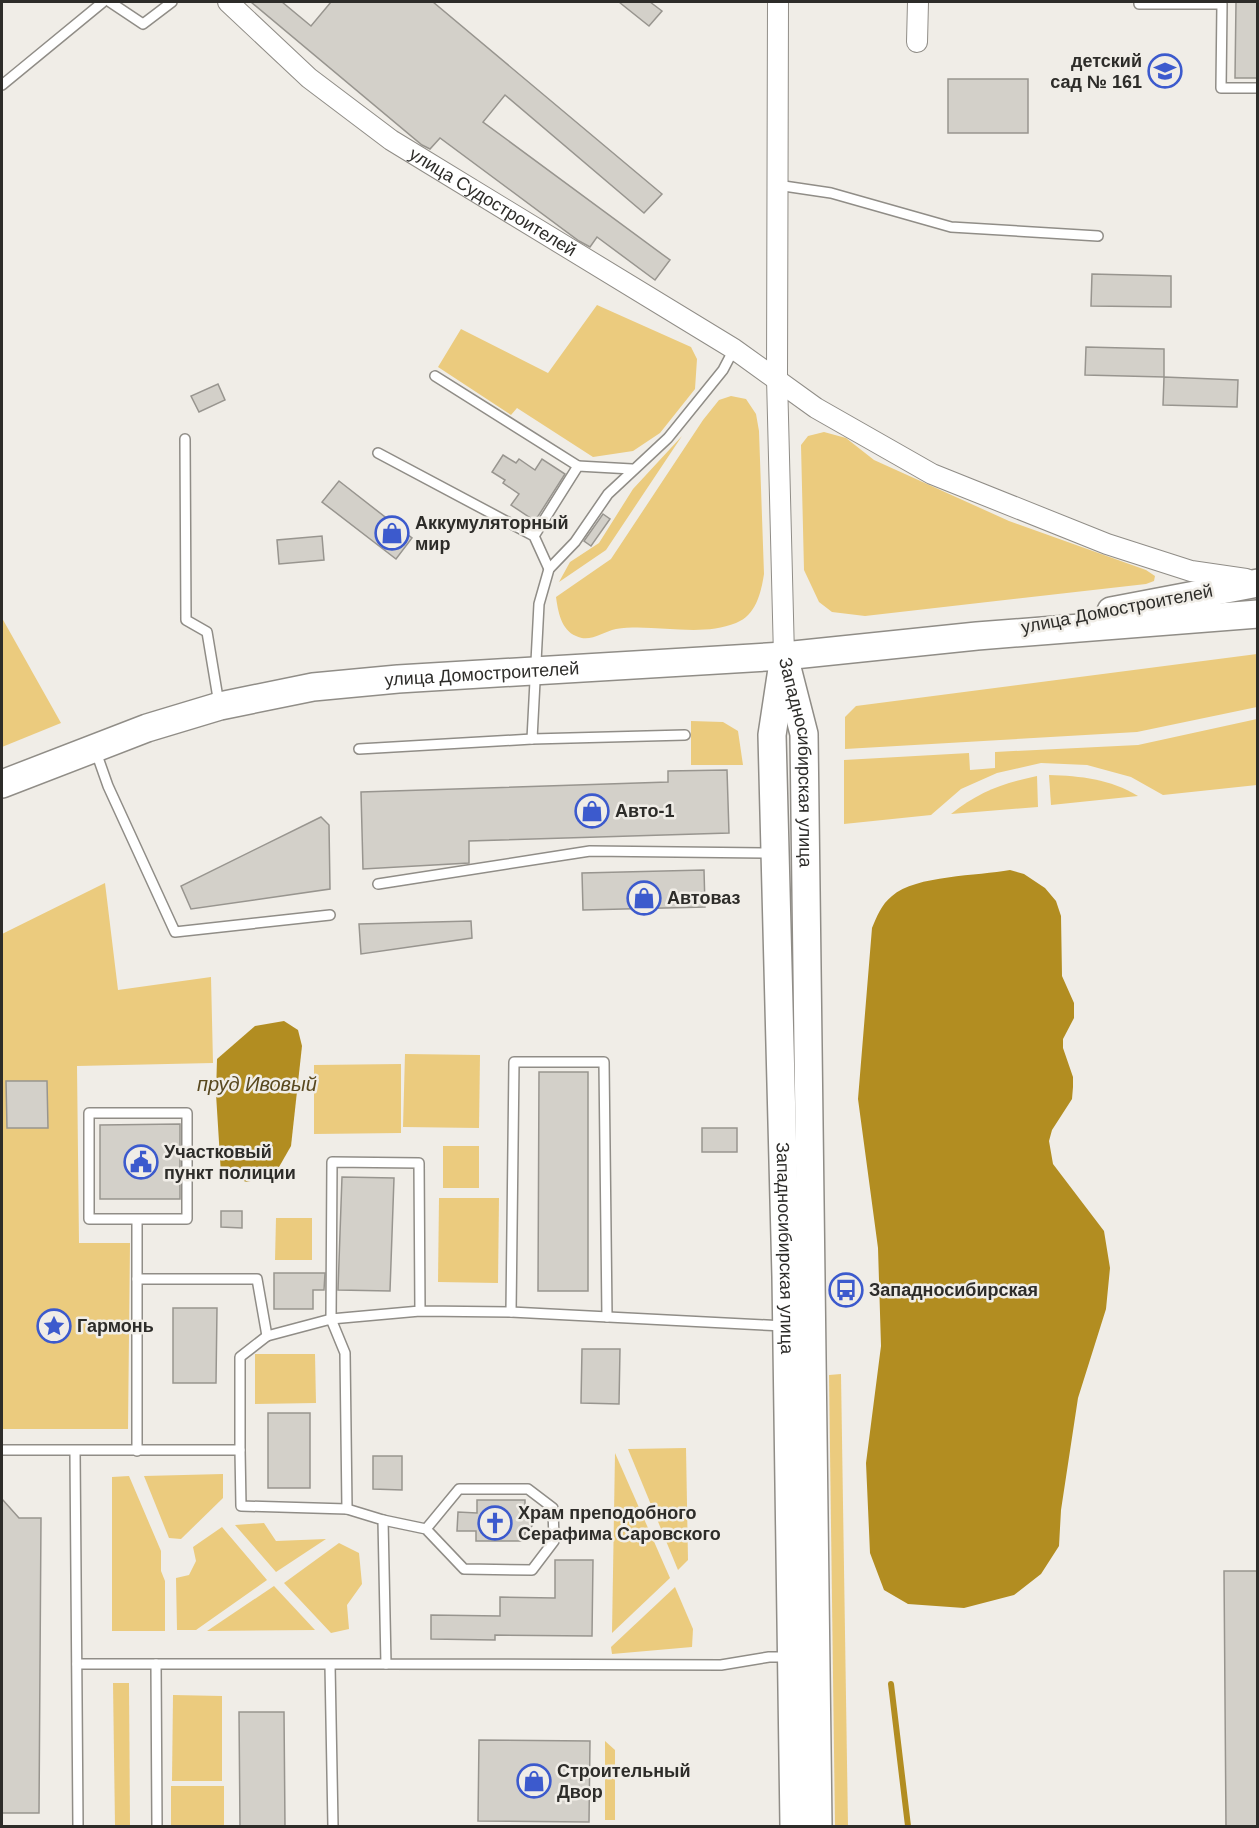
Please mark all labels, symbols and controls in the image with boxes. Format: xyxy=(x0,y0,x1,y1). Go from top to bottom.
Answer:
place label: детский сад № 161 xyxy=(1050,51,1142,92)
school or university icon: детский сад № 161 xyxy=(1147,53,1183,89)
street label: улица Судостроителей xyxy=(406,144,580,260)
place label: Аккумуляторный мир xyxy=(415,513,568,554)
shop icon: Аккумуляторный мир xyxy=(374,515,410,551)
street label: улица Домостроителей xyxy=(1020,581,1214,637)
street label: Западносибирская улица xyxy=(775,655,816,869)
street label: улица Домостроителей xyxy=(384,658,580,690)
shop icon: Авто-1 xyxy=(574,793,610,829)
place label: Авто-1 xyxy=(615,801,674,821)
shop icon: Автоваз xyxy=(626,880,662,916)
place label: Автоваз xyxy=(667,888,740,908)
water label: пруд Ивовый xyxy=(197,1073,317,1095)
place label: Участковый пункт полиции xyxy=(164,1142,296,1183)
street label: Западносибирская улица xyxy=(773,1142,797,1355)
public building icon: Участковый пункт полиции xyxy=(123,1144,159,1180)
bus stop icon: Западносибирская xyxy=(828,1272,864,1308)
place label: Западносибирская xyxy=(869,1280,1038,1300)
place icon: Гармонь xyxy=(36,1308,72,1344)
place label: Гармонь xyxy=(77,1316,154,1336)
place label: Храм преподобного Серафима Саровского xyxy=(518,1503,721,1544)
church icon: Храм преподобного Серафима Саровского xyxy=(477,1505,513,1541)
place label: Строительный Двор xyxy=(557,1761,691,1802)
shop icon: Строительный Двор xyxy=(516,1763,552,1799)

